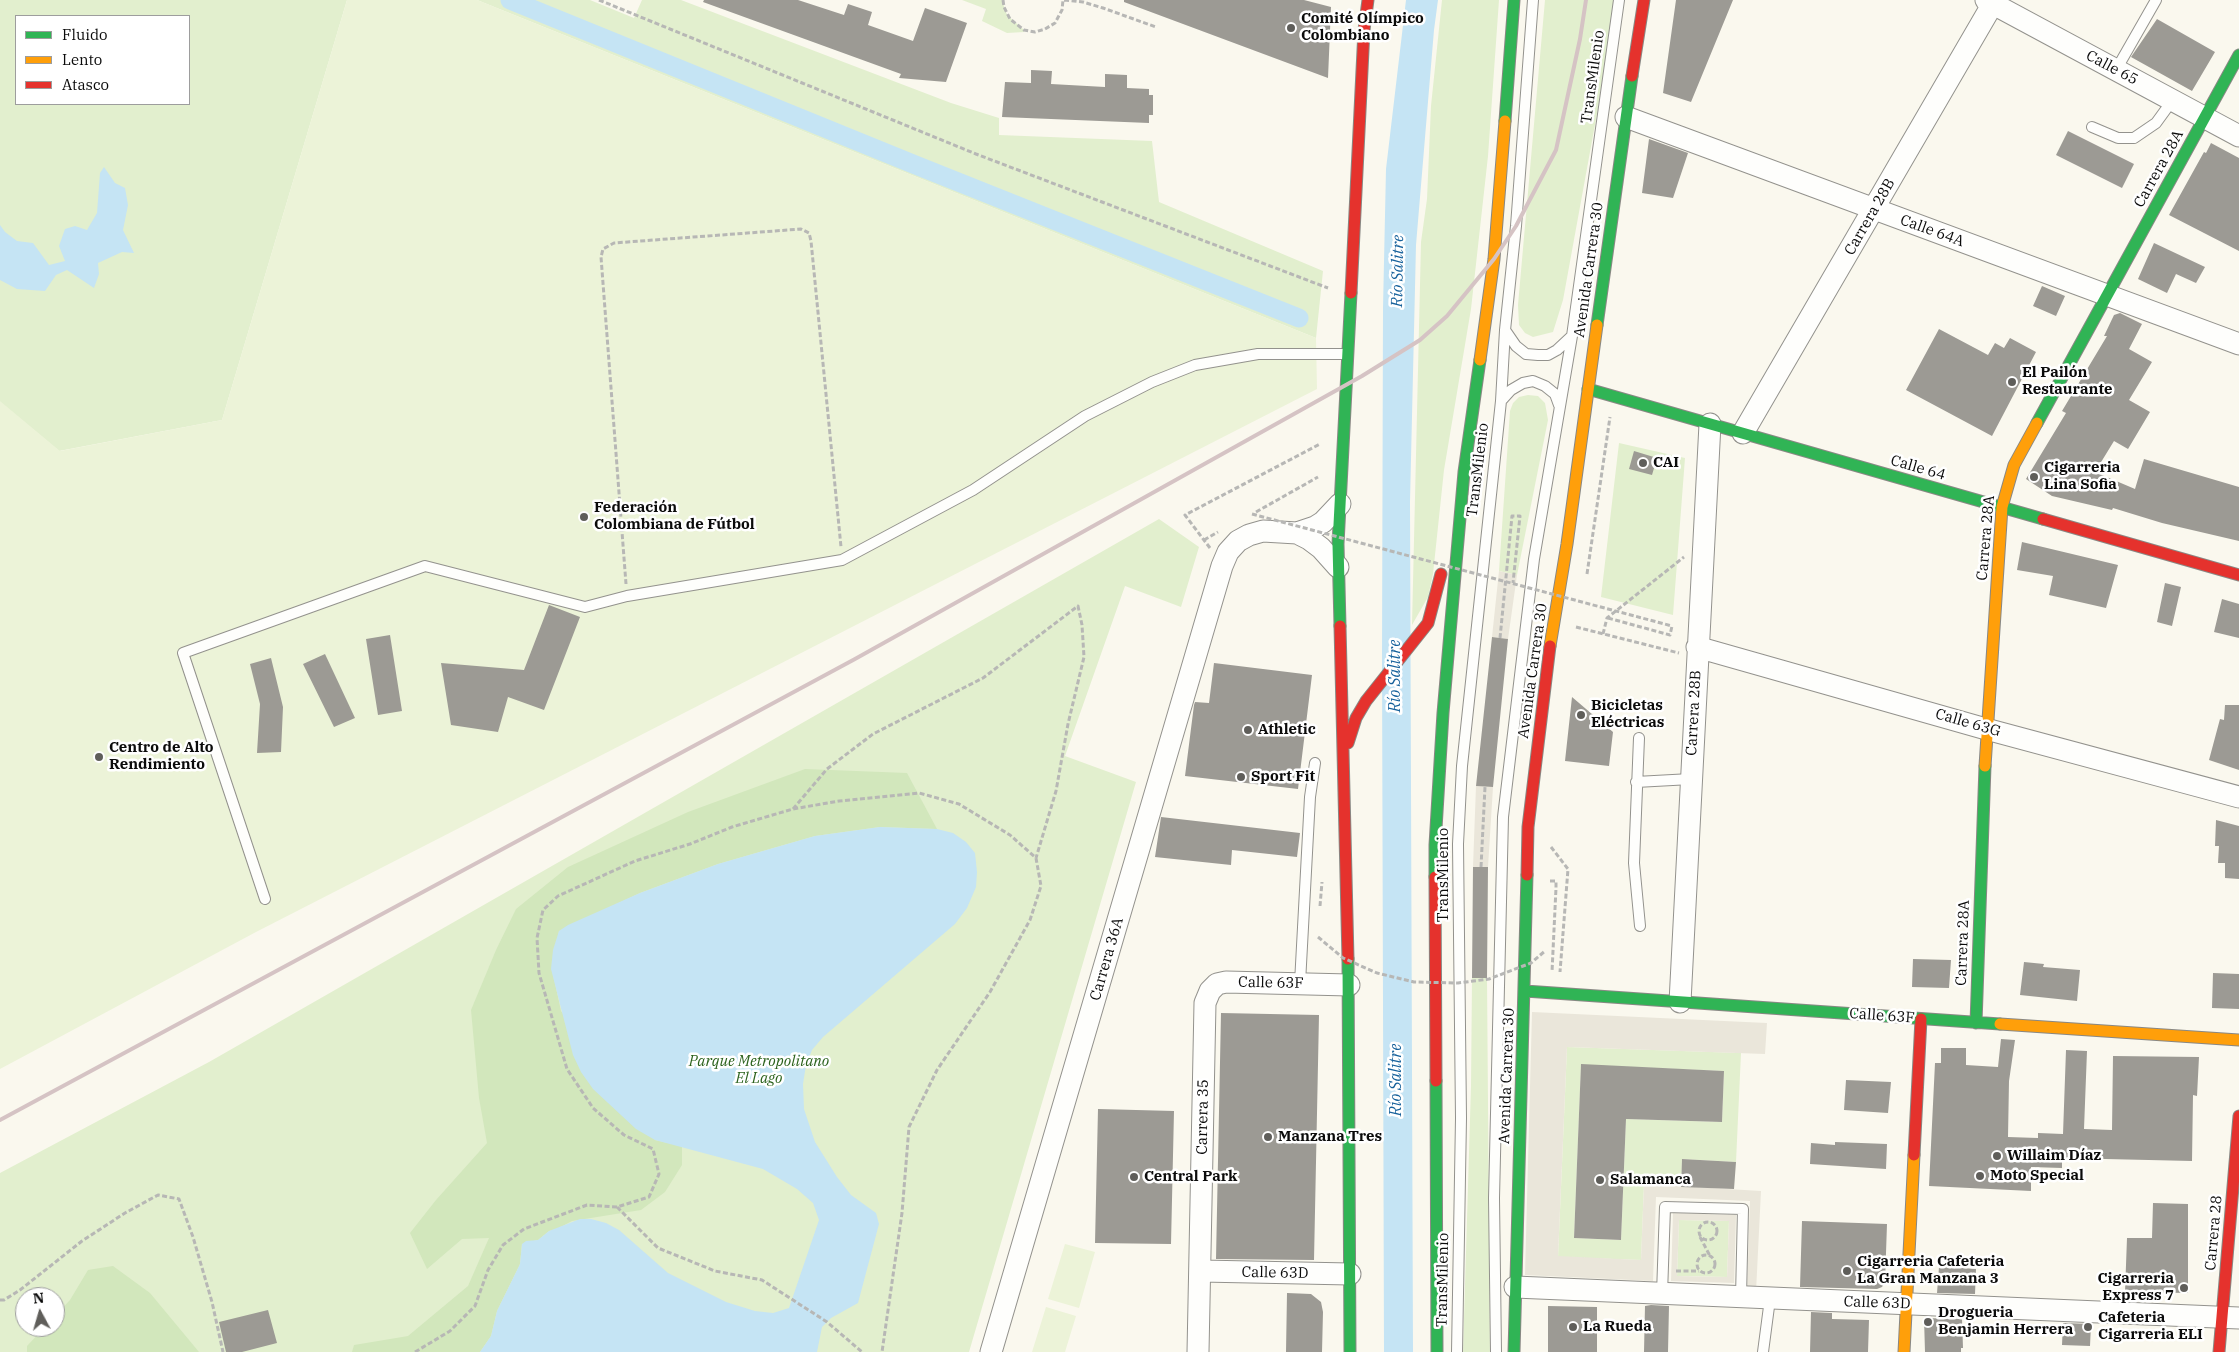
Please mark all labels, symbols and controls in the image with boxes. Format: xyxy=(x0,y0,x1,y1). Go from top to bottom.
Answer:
place label: Comité Olímpico Colombiano xyxy=(1301,10,1424,45)
legend xyxy=(15,15,190,105)
marker: Comité Olímpico Colombiano xyxy=(1285,22,1297,34)
text: Fluido xyxy=(62,25,107,44)
street label: TransMilenio xyxy=(1578,29,1608,125)
street label: Calle 65 xyxy=(2083,47,2141,89)
text: Lento xyxy=(62,50,102,69)
text: Atasco xyxy=(62,75,109,94)
street label: Carrera 28A xyxy=(2130,127,2188,211)
street label: Carrera 28B xyxy=(1841,175,1899,259)
street label: Avenida Carrera 30 xyxy=(1571,201,1607,339)
street label: Calle 64A xyxy=(1898,211,1966,251)
water label: Río Salitre xyxy=(1388,235,1408,307)
place label: El Pailón Restaurante xyxy=(2022,364,2112,399)
marker: El Pailón Restaurante xyxy=(2006,376,2018,388)
street label: TransMilenio xyxy=(1463,422,1493,518)
street label: Calle 64 xyxy=(1888,452,1948,484)
place label: CAI xyxy=(1653,454,1679,472)
marker: CAI xyxy=(1637,457,1649,469)
place label: Cigarreria Lina Sofia xyxy=(2044,459,2120,494)
marker: Cigarreria Lina Sofia xyxy=(2028,471,2040,483)
street label: Carrera 28A xyxy=(1973,495,1999,581)
place label: Federación Colombiana de Fútbol xyxy=(594,499,755,534)
marker: Federación Colombiana de Fútbol xyxy=(578,511,590,523)
street label: Avenida Carrera 30 xyxy=(1515,602,1551,740)
water label: Río Salitre xyxy=(1385,640,1405,712)
street label: Carrera 28B xyxy=(1683,670,1705,756)
place label: Bicicletas Eléctricas xyxy=(1591,697,1664,732)
street label: Calle 63G xyxy=(1933,705,2003,741)
marker: Bicicletas Eléctricas xyxy=(1575,709,1587,721)
place label: Athletic xyxy=(1258,721,1316,739)
marker: Athletic xyxy=(1242,724,1254,736)
place label: Centro de Alto Rendimiento xyxy=(109,739,214,774)
marker: Centro de Alto Rendimiento xyxy=(93,751,105,763)
place label: Sport Fit xyxy=(1251,768,1315,786)
marker: Sport Fit xyxy=(1235,771,1247,783)
street label: TransMilenio xyxy=(1435,828,1453,922)
street label: Carrera 28A xyxy=(1953,900,1973,986)
street label: Carrera 36A xyxy=(1087,915,1127,1003)
street label: Calle 63F xyxy=(1238,973,1304,993)
street label: Calle 63F xyxy=(1849,1005,1915,1027)
street label: Avenida Carrera 30 xyxy=(1496,1008,1518,1144)
water label: Río Salitre xyxy=(1386,1044,1406,1116)
park label: Parque Metropolitano El Lago xyxy=(689,1053,829,1088)
street label: Carrera 35 xyxy=(1193,1079,1213,1155)
place label: Manzana Tres xyxy=(1278,1128,1382,1146)
marker: Manzana Tres xyxy=(1262,1131,1274,1143)
place label: Willaim Díaz xyxy=(2007,1147,2101,1165)
marker: Willaim Díaz xyxy=(1991,1150,2003,1162)
place label: Moto Special xyxy=(1990,1167,2084,1185)
place label: Central Park xyxy=(1144,1168,1237,1186)
marker: Moto Special xyxy=(1974,1170,1986,1182)
marker: Central Park xyxy=(1128,1171,1140,1183)
place label: Salamanca xyxy=(1610,1171,1691,1189)
marker: Salamanca xyxy=(1594,1174,1606,1186)
street label: Carrera 28 xyxy=(2202,1195,2226,1271)
street label: TransMilenio xyxy=(1433,1233,1453,1327)
place label: Cigarreria Cafeteria La Gran Manzana 3 xyxy=(1857,1253,2004,1288)
street label: Calle 63D xyxy=(1241,1263,1309,1283)
marker: Cigarreria Cafeteria La Gran Manzana 3 xyxy=(1841,1265,1853,1277)
place label: Cigarreria Express 7 xyxy=(2098,1270,2174,1305)
marker: Cigarreria Express 7 xyxy=(2178,1282,2190,1294)
north arrow xyxy=(15,1287,65,1337)
text: N xyxy=(32,1289,45,1308)
street label: Calle 63D xyxy=(1843,1293,1911,1313)
place label: Drogueria Benjamin Herrera xyxy=(1938,1304,2073,1339)
place label: Cafeteria Cigarreria ELI xyxy=(2098,1309,2203,1344)
marker: Drogueria Benjamin Herrera xyxy=(1922,1316,1934,1328)
place label: La Rueda xyxy=(1583,1318,1652,1336)
marker: La Rueda xyxy=(1567,1321,1579,1333)
marker: Cafeteria Cigarreria ELI xyxy=(2082,1321,2094,1333)

